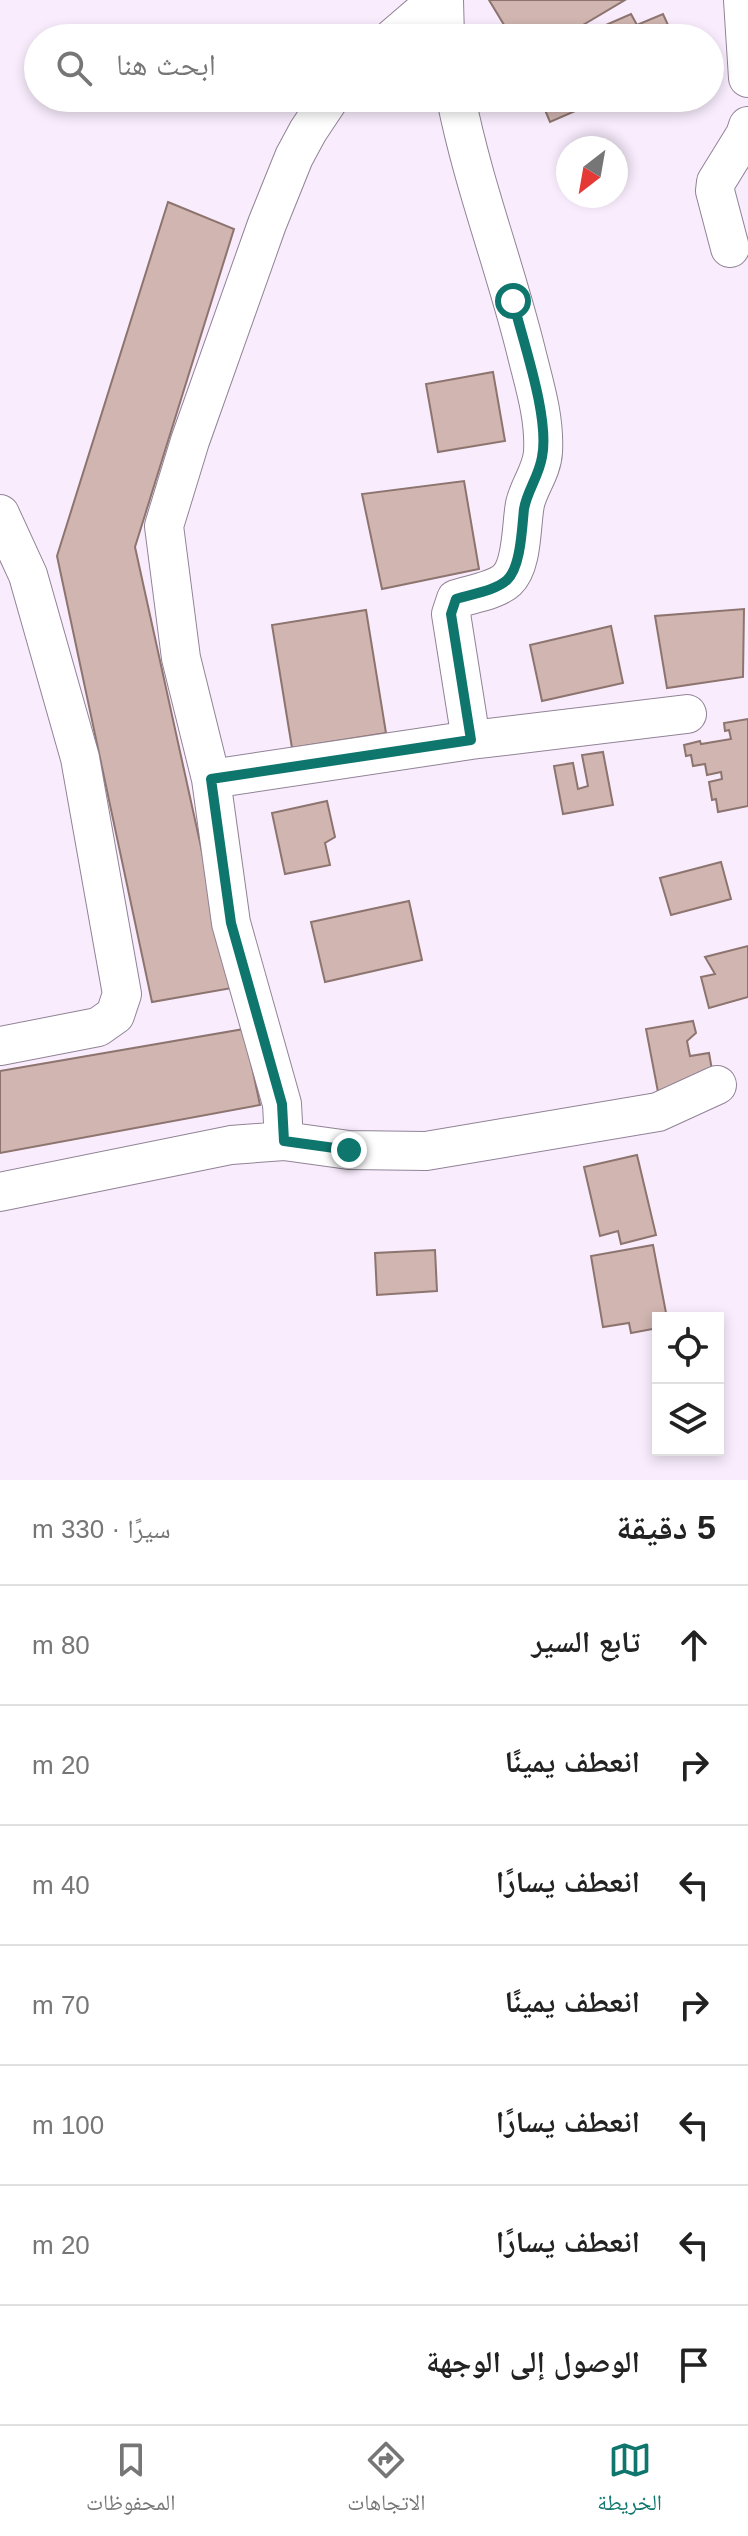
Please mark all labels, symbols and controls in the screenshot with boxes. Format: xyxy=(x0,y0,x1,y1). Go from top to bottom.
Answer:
search box xyxy=(24,24,724,112)
icon: search xyxy=(52,46,96,90)
text: ابحث هنا xyxy=(116,48,216,81)
north arrow xyxy=(556,136,628,208)
route start xyxy=(495,283,531,319)
route end xyxy=(331,1132,367,1168)
map controls xyxy=(652,1312,724,1456)
button: locate xyxy=(652,1312,724,1384)
button: layers xyxy=(652,1384,724,1456)
text: 5 دقيقة xyxy=(616,1508,716,1546)
text: سيرًا · 330 m xyxy=(32,1514,171,1544)
icon: ahead xyxy=(672,1623,716,1667)
text: تابع السير xyxy=(532,1625,640,1658)
text: 80 m xyxy=(32,1630,90,1660)
icon: right xyxy=(672,1743,716,1787)
text: انعطف يمينًا xyxy=(504,1745,640,1778)
text: 20 m xyxy=(32,1750,90,1780)
icon: left xyxy=(672,1863,716,1907)
text: انعطف يسارًا xyxy=(496,1865,640,1898)
text: 40 m xyxy=(32,1870,90,1900)
icon: right xyxy=(672,1983,716,2027)
text: انعطف يمينًا xyxy=(504,1985,640,2018)
text: 70 m xyxy=(32,1990,90,2020)
icon: left xyxy=(672,2103,716,2147)
text: انعطف يسارًا xyxy=(496,2105,640,2138)
text: 100 m xyxy=(32,2110,104,2140)
icon: left xyxy=(672,2223,716,2267)
text: انعطف يسارًا xyxy=(496,2225,640,2258)
text: 20 m xyxy=(32,2230,90,2260)
icon: arrive xyxy=(672,2343,716,2387)
text: الوصول إلى الوجهة xyxy=(426,2345,640,2378)
tab: المحفوظات xyxy=(86,2438,175,2524)
tab: الاتجاهات xyxy=(347,2438,425,2524)
tab: الخريطة xyxy=(597,2438,662,2524)

